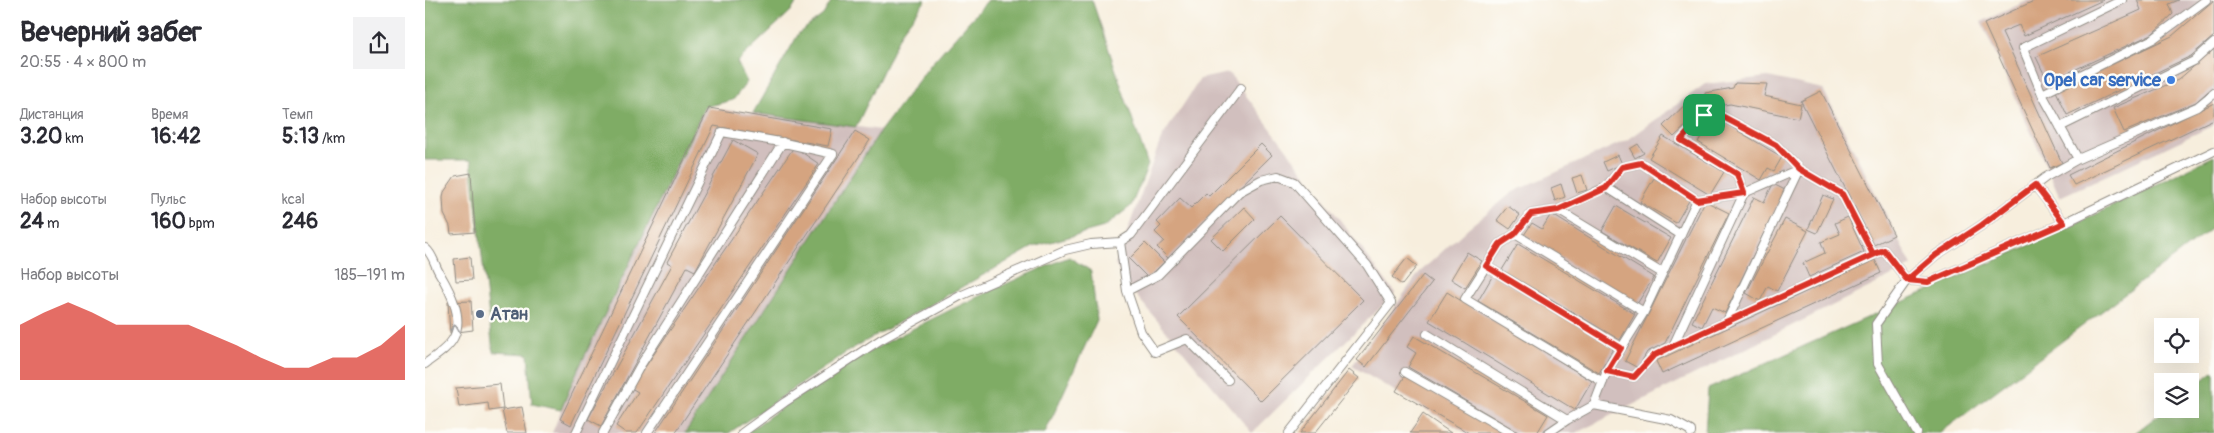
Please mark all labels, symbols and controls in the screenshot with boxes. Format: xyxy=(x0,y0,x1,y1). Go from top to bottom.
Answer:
text: Вечерний забег xyxy=(20,15,202,50)
button: share xyxy=(353,17,405,69)
text: 20:55 · 4 × 800 m xyxy=(20,52,146,72)
place label: Opel car service xyxy=(2043,69,2162,92)
marker: Opel car service xyxy=(2165,74,2177,86)
pin xyxy=(1683,94,1725,136)
icon: arrive xyxy=(1690,101,1718,129)
text: Дистанция xyxy=(20,106,84,123)
text: Время xyxy=(151,106,188,123)
text: Темп xyxy=(282,106,313,123)
text: 3.20 xyxy=(20,123,62,150)
text: 16:42 xyxy=(151,123,201,150)
text: 5:13 xyxy=(282,123,319,150)
text: km xyxy=(62,130,84,147)
text: /km xyxy=(319,130,345,147)
text: Набор высоты xyxy=(20,191,107,208)
text: Пульс xyxy=(151,191,186,208)
text: kcal xyxy=(282,191,305,208)
text: 24 xyxy=(20,208,44,235)
text: 160 xyxy=(151,208,186,235)
text: 246 xyxy=(282,208,318,235)
text: m xyxy=(44,215,59,232)
text: bpm xyxy=(186,215,215,232)
text: Набор высоты xyxy=(20,265,119,285)
text: 185–191 m xyxy=(334,265,405,285)
place label: Атан xyxy=(490,303,528,326)
marker: Атан xyxy=(474,308,486,320)
map controls xyxy=(2154,318,2199,418)
button: locate xyxy=(2154,318,2199,363)
one-way arrow xyxy=(449,324,460,332)
button: layers xyxy=(2154,373,2199,418)

